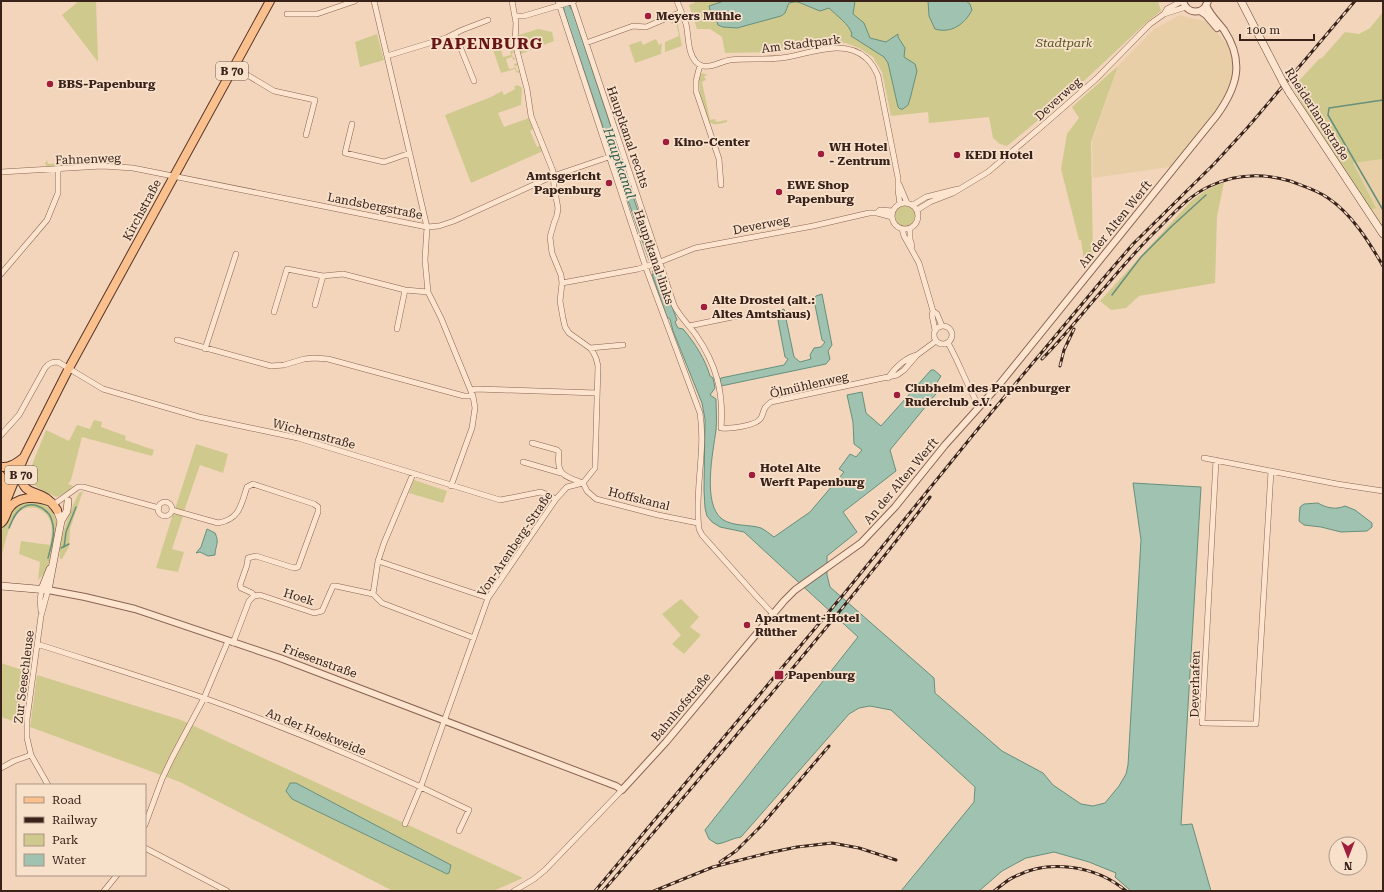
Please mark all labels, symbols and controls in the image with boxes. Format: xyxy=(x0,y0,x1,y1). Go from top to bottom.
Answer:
place label: Meyers Mühle xyxy=(656,9,741,23)
marker: Meyers Mühle xyxy=(643,11,653,21)
scale bar xyxy=(1240,16,1314,42)
text: 100 m xyxy=(1246,23,1280,37)
street label: Am Stadtpark xyxy=(761,32,842,56)
district label: PAPENBURG xyxy=(431,34,543,53)
park label: Stadtpark xyxy=(1035,36,1093,50)
road number: B 70 xyxy=(216,62,248,80)
street label: Rheiderlandstraße xyxy=(1282,65,1352,163)
street label: Deverweg xyxy=(1032,75,1084,123)
place label: BBS-Papenburg xyxy=(58,77,156,91)
marker: BBS-Papenburg xyxy=(45,79,55,89)
street label: Hauptkanal rechts xyxy=(604,84,652,190)
water label: Hauptkanal xyxy=(601,126,639,200)
place label: Kino-Center xyxy=(674,135,750,149)
marker: Kino-Center xyxy=(661,137,671,147)
place label: WH Hotel - Zentrum xyxy=(829,140,891,168)
place label: KEDI Hotel xyxy=(965,148,1033,162)
marker: WH Hotel - Zentrum xyxy=(816,149,826,159)
marker: KEDI Hotel xyxy=(952,150,962,160)
street label: Fahnenweg xyxy=(55,151,121,167)
place label: Amtsgericht Papenburg xyxy=(526,169,602,197)
street label: Kirchstraße xyxy=(120,177,164,243)
street label: An der Alten Werft xyxy=(1076,177,1155,270)
marker: Amtsgericht Papenburg xyxy=(604,178,614,188)
place label: EWE Shop Papenburg xyxy=(787,178,854,206)
marker: EWE Shop Papenburg xyxy=(774,187,784,197)
street label: Landsbergstraße xyxy=(326,190,424,222)
street label: Hauptkanal links xyxy=(631,208,677,306)
street label: Deverweg xyxy=(732,213,791,237)
place label: Alte Drostei (alt.: Altes Amtshaus) xyxy=(712,293,815,321)
marker: Alte Drostei (alt.: Altes Amtshaus) xyxy=(699,302,709,312)
street label: Ölmühlenweg xyxy=(768,369,850,401)
place label: Clubheim des Papenburger Ruderclub e.V. xyxy=(905,381,1071,409)
marker: Clubheim des Papenburger Ruderclub e.V. xyxy=(892,390,902,400)
street label: Wichernstraße xyxy=(271,416,357,452)
street label: An der Alten Werft xyxy=(861,435,941,527)
place label: Hotel Alte Werft Papenburg xyxy=(760,461,865,489)
road number: B 70 xyxy=(5,466,37,484)
marker: Hotel Alte Werft Papenburg xyxy=(747,470,757,480)
street label: Hoffskanal xyxy=(607,485,672,513)
street label: Von-Arenberg-Straße xyxy=(475,489,556,599)
street label: Hoek xyxy=(282,586,316,608)
place label: Apartment-Hotel Rüther xyxy=(755,611,859,639)
marker: Apartment-Hotel Rüther xyxy=(742,620,752,630)
street label: Zur Seeschleuse xyxy=(11,629,37,724)
street label: Friesenstraße xyxy=(281,641,359,681)
street label: Deverhafen xyxy=(1187,650,1203,718)
place label: Papenburg xyxy=(788,668,855,682)
marker: Papenburg xyxy=(773,669,785,681)
street label: Bahnhofstraße xyxy=(648,670,714,744)
street label: An der Hoekweide xyxy=(264,705,369,759)
legend xyxy=(16,784,146,876)
text: Road xyxy=(52,793,82,807)
text: Railway xyxy=(52,813,98,827)
text: Park xyxy=(52,833,79,847)
north arrow xyxy=(1328,836,1368,876)
text: Water xyxy=(52,853,86,867)
text: N xyxy=(1343,859,1352,872)

